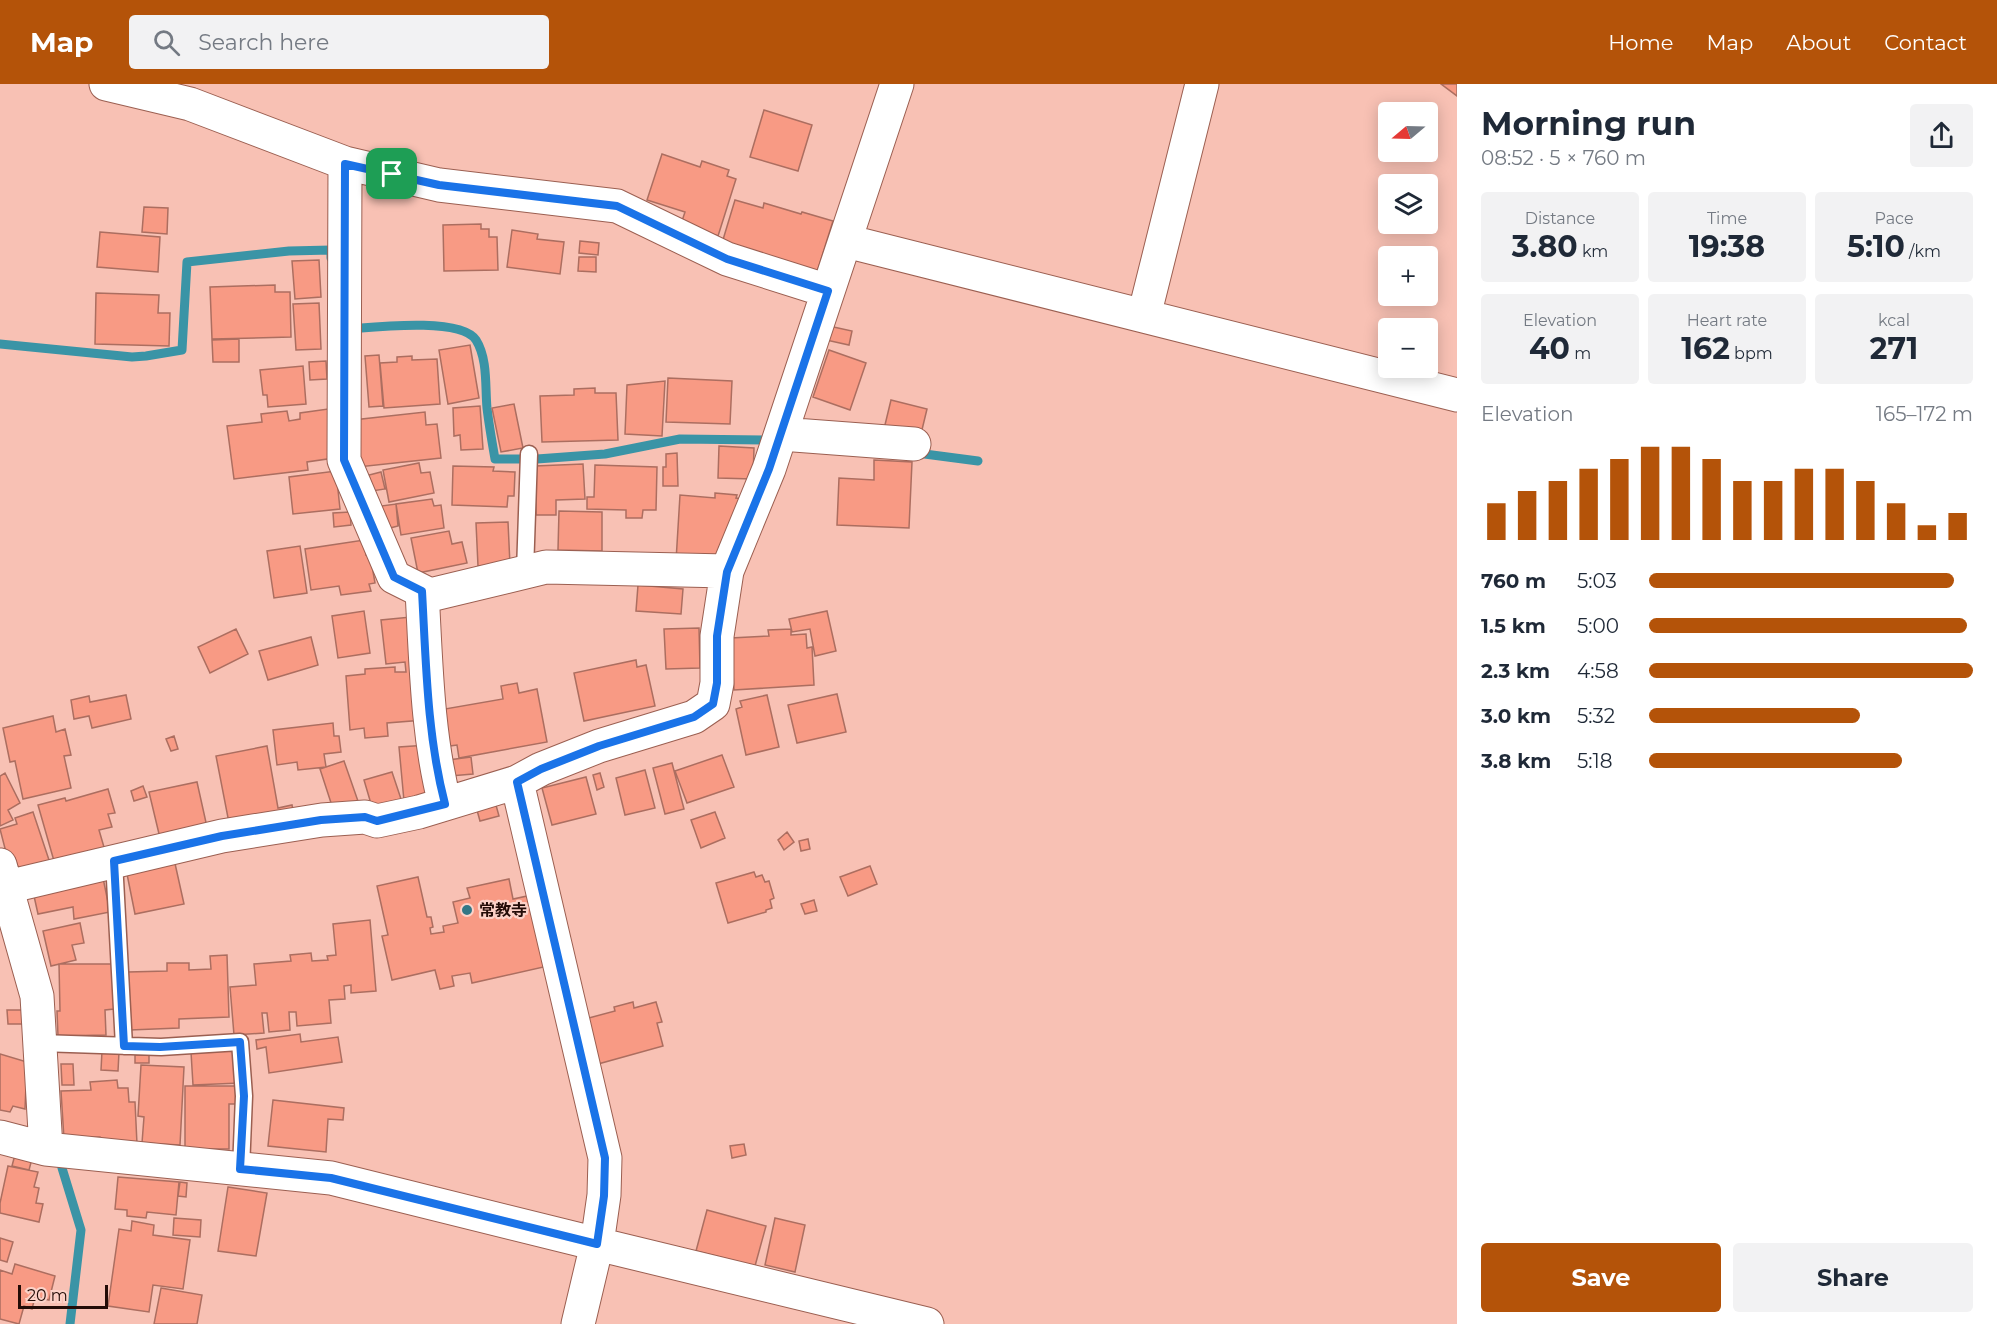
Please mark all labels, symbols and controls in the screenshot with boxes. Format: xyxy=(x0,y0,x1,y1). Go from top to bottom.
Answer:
search box xyxy=(129,15,549,69)
text: Map xyxy=(30,25,93,59)
icon: search xyxy=(150,26,183,59)
text: Search here xyxy=(198,29,329,56)
text: Home xyxy=(1608,30,1673,55)
text: Map xyxy=(1706,30,1753,55)
text: About xyxy=(1786,30,1851,55)
text: Contact xyxy=(1884,30,1967,55)
north arrow xyxy=(1378,102,1438,162)
map controls xyxy=(1378,102,1438,378)
text: Morning run xyxy=(1481,103,1696,143)
button: share xyxy=(1910,104,1973,167)
text: 08:52 · 5 × 760 m xyxy=(1481,146,1646,170)
pin xyxy=(366,148,417,199)
icon: arrive xyxy=(375,157,408,190)
button: layers xyxy=(1378,174,1438,234)
text: Distance xyxy=(1525,209,1595,228)
text: Time xyxy=(1707,209,1747,228)
text: Pace xyxy=(1874,209,1914,228)
text: 3.80 xyxy=(1512,228,1578,265)
text: 19:38 xyxy=(1689,228,1765,265)
text: 5:10 xyxy=(1847,228,1905,265)
text: km xyxy=(1578,242,1608,261)
text: /km xyxy=(1905,242,1941,261)
button: + xyxy=(1378,246,1438,306)
text: Elevation xyxy=(1523,311,1597,330)
text: Heart rate xyxy=(1687,311,1767,330)
text: kcal xyxy=(1878,311,1910,330)
button: − xyxy=(1378,318,1438,378)
text: 40 xyxy=(1529,330,1570,367)
text: 162 xyxy=(1681,330,1730,367)
text: 271 xyxy=(1870,330,1918,367)
text: m xyxy=(1570,344,1591,363)
text: bpm xyxy=(1730,344,1773,363)
text: Elevation xyxy=(1481,402,1573,426)
text: 165–172 m xyxy=(1876,402,1973,426)
text: 760 m xyxy=(1481,569,1546,593)
text: 5:03 xyxy=(1577,569,1617,593)
text: 1.5 km xyxy=(1481,614,1546,638)
text: 5:00 xyxy=(1577,614,1619,638)
text: 2.3 km xyxy=(1481,659,1550,683)
text: 4:58 xyxy=(1577,659,1619,683)
text: 3.0 km xyxy=(1481,704,1551,728)
text: 5:32 xyxy=(1577,704,1615,728)
text: 3.8 km xyxy=(1481,749,1551,773)
text: 5:18 xyxy=(1577,749,1613,773)
place label: 常教寺 xyxy=(479,901,527,920)
marker: 常教寺 xyxy=(460,903,474,917)
button: Save xyxy=(1481,1243,1721,1312)
button: Share xyxy=(1733,1243,1973,1312)
scale bar xyxy=(18,1282,108,1310)
text: 20 m xyxy=(27,1286,68,1305)

